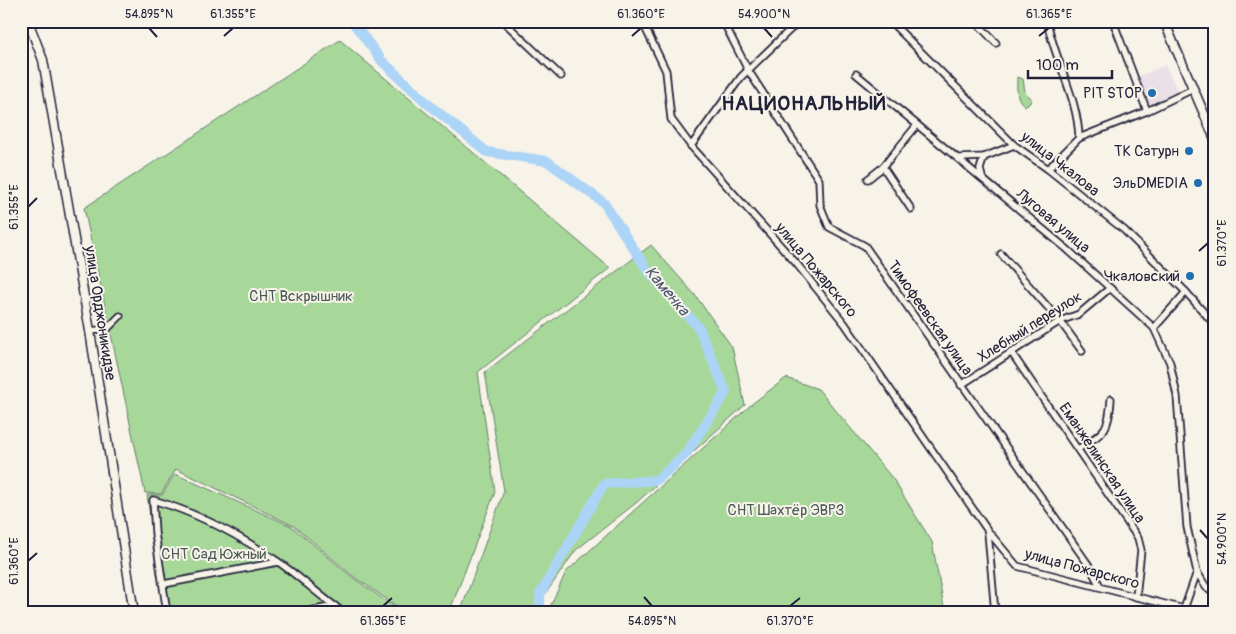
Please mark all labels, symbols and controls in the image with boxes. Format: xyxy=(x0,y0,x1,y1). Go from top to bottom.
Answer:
text: 54.895°N xyxy=(125,7,173,22)
text: 61.355°E xyxy=(210,7,256,22)
text: 61.360°E xyxy=(617,7,665,22)
text: 54.900°N xyxy=(738,7,790,22)
text: 61.365°E xyxy=(1026,7,1072,22)
scale bar xyxy=(1028,48,1112,80)
text: 100 m xyxy=(1036,56,1079,75)
place label: PIT STOP xyxy=(1083,84,1142,103)
marker: PIT STOP xyxy=(1146,87,1158,99)
district label: НАЦИОНАЛЬНЫЙ xyxy=(721,91,887,116)
street label: улица Чкалова xyxy=(1016,127,1103,201)
place label: ТК Сатурн xyxy=(1114,142,1179,161)
marker: ТК Сатурн xyxy=(1183,145,1195,157)
place label: ЭльDMEDIA xyxy=(1113,174,1188,193)
marker: ЭльDMEDIA xyxy=(1192,177,1204,189)
text: 61.355°E xyxy=(7,184,22,230)
street label: Луговая улица xyxy=(1011,184,1094,257)
street label: улица Пожарского xyxy=(770,218,861,321)
text: 61.370°E xyxy=(1215,219,1230,267)
street label: улица Орджоникидзе xyxy=(80,243,120,382)
street label: Тимофеевская улица xyxy=(883,257,977,379)
water label: Каменка xyxy=(640,262,695,321)
place label: Чкаловский xyxy=(1104,267,1180,286)
marker: Чкаловский xyxy=(1184,270,1196,282)
park label: СНТ Вскрышник xyxy=(249,287,353,306)
street label: Хлебный переулок xyxy=(974,287,1086,367)
street label: Еманжелинская улица xyxy=(1055,399,1149,527)
park label: СНТ Шахтёр ЭВРЗ xyxy=(728,501,844,520)
text: 54.900°N xyxy=(1215,513,1230,565)
text: 61.360°E xyxy=(7,537,22,585)
street label: улица Пожарского xyxy=(1022,544,1141,593)
park label: СНТ Сад Южный xyxy=(161,545,267,564)
text: 61.365°E xyxy=(360,614,406,629)
text: 54.895°N xyxy=(628,614,676,629)
text: 61.370°E xyxy=(766,614,814,629)

